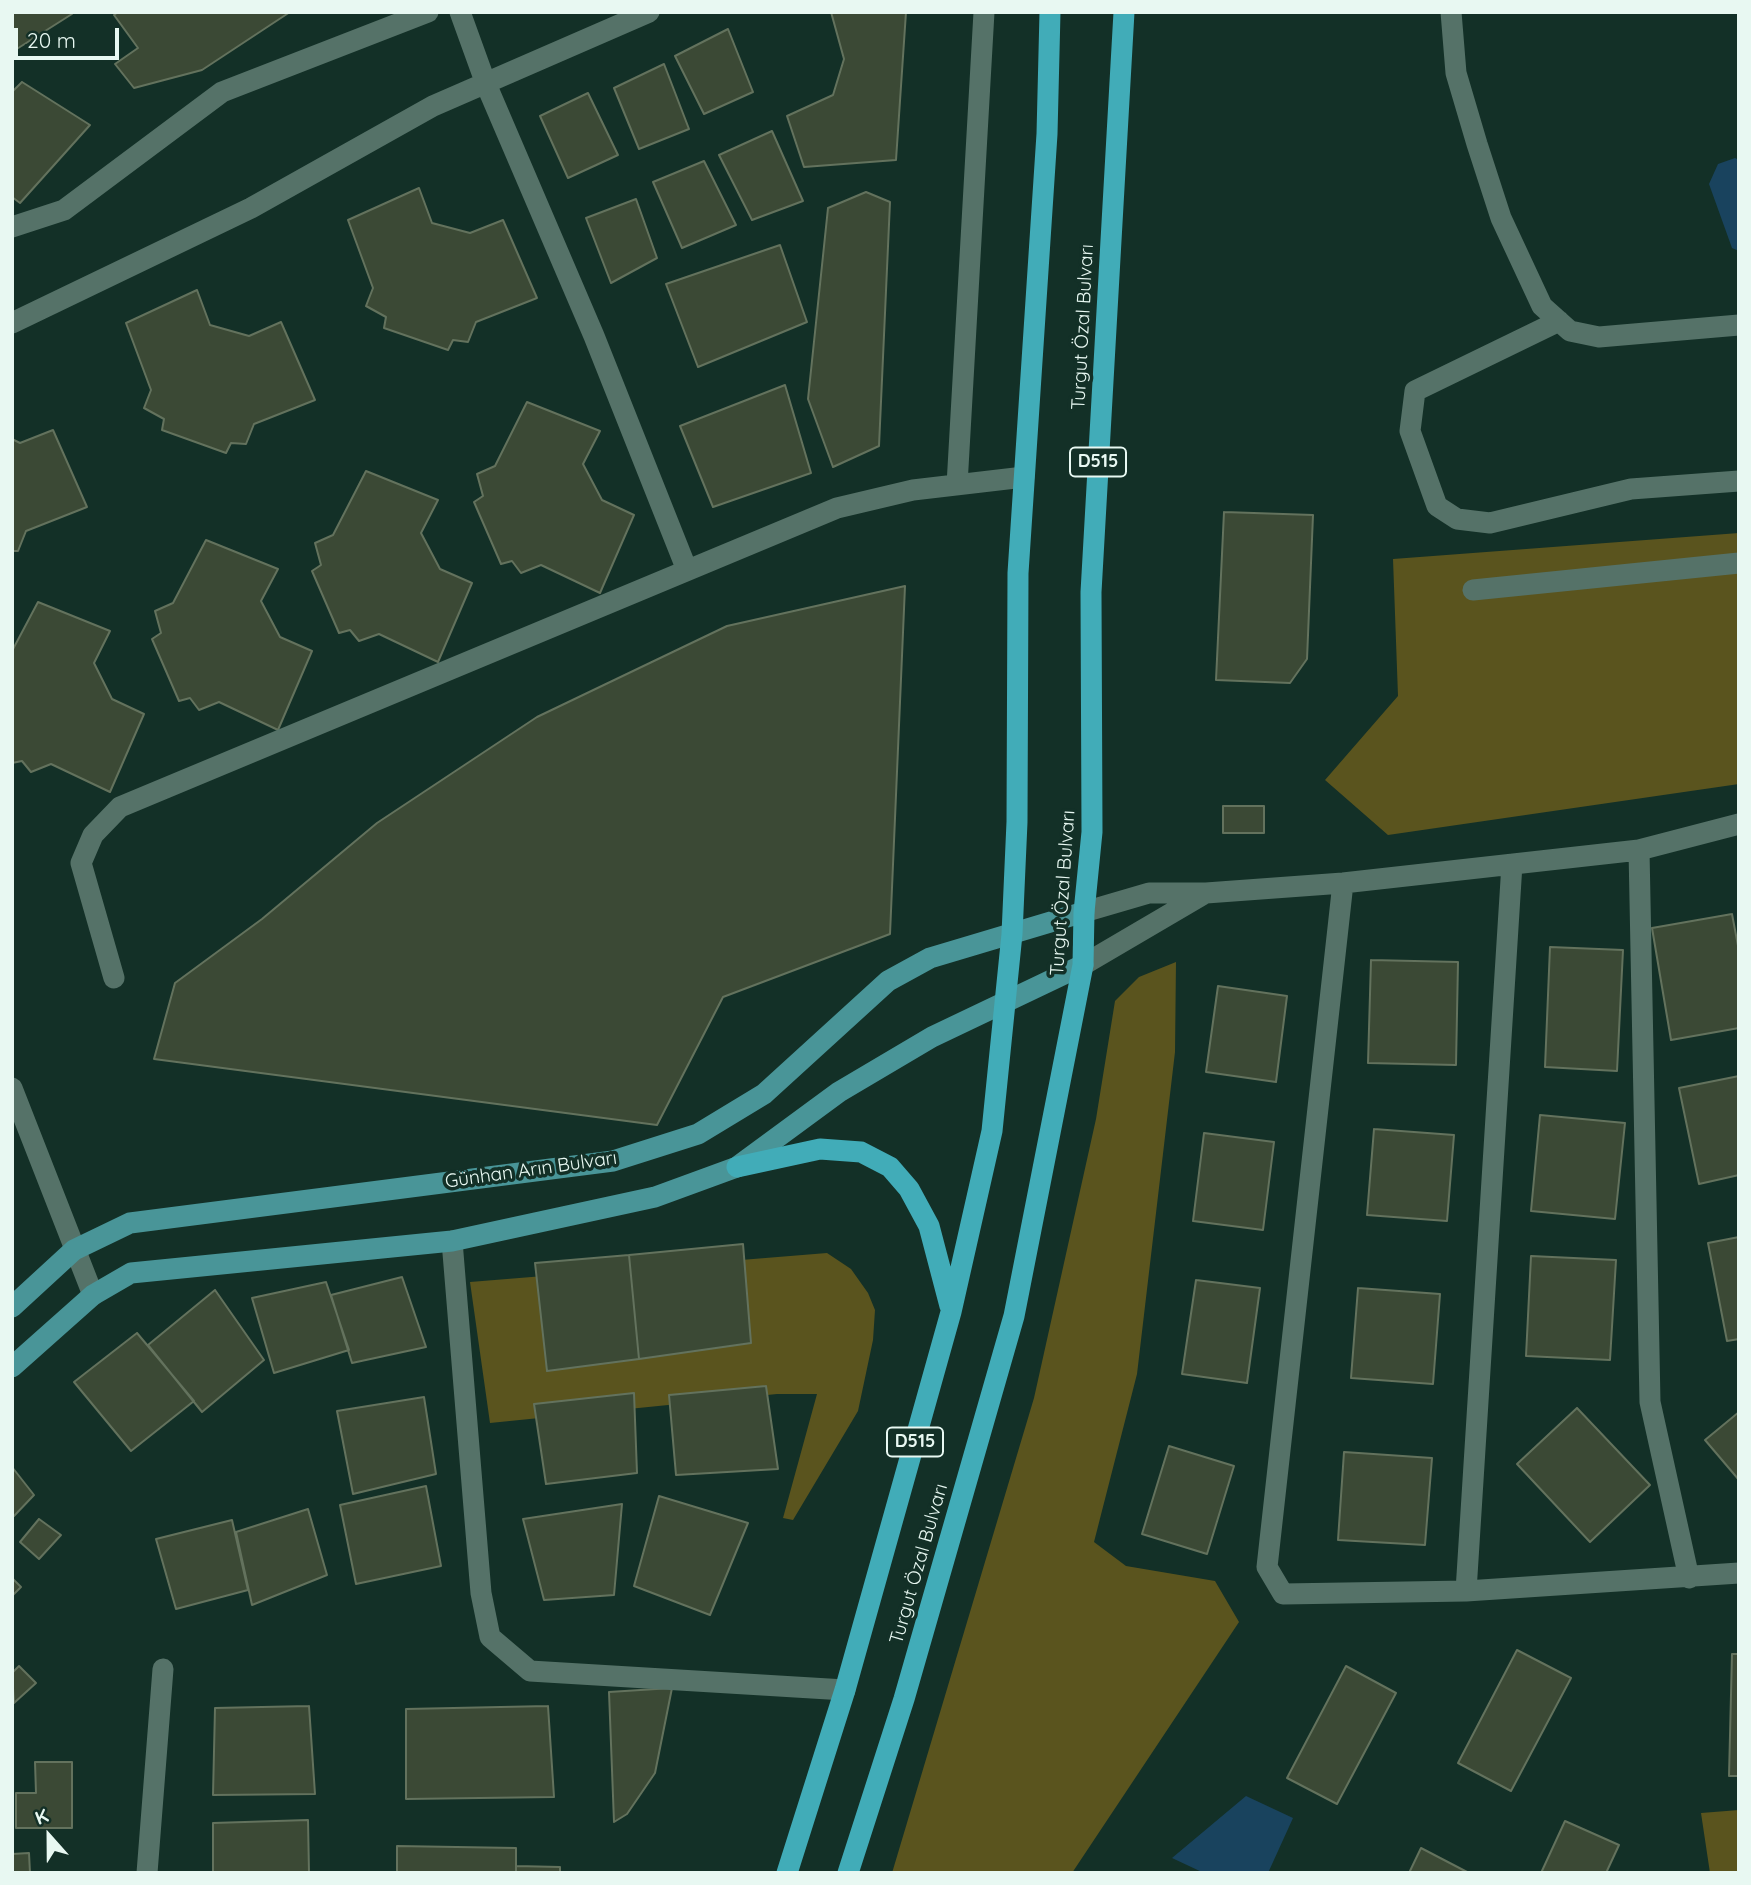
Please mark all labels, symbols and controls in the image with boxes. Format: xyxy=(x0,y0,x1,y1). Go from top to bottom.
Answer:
scale bar xyxy=(18,14,122,58)
text: 20 m xyxy=(27,27,76,53)
street label: Turgut Özal Bulvarı xyxy=(1067,244,1099,410)
road number: D515 xyxy=(1070,448,1126,476)
street label: Turgut Özal Bulvarı xyxy=(1046,809,1080,977)
street label: Günhan Arın Bulvarı xyxy=(444,1147,618,1193)
road number: D515 xyxy=(887,1428,943,1456)
street label: Turgut Özal Bulvarı xyxy=(885,1481,953,1647)
north arrow xyxy=(14,1801,84,1871)
text: K xyxy=(31,1803,52,1830)

